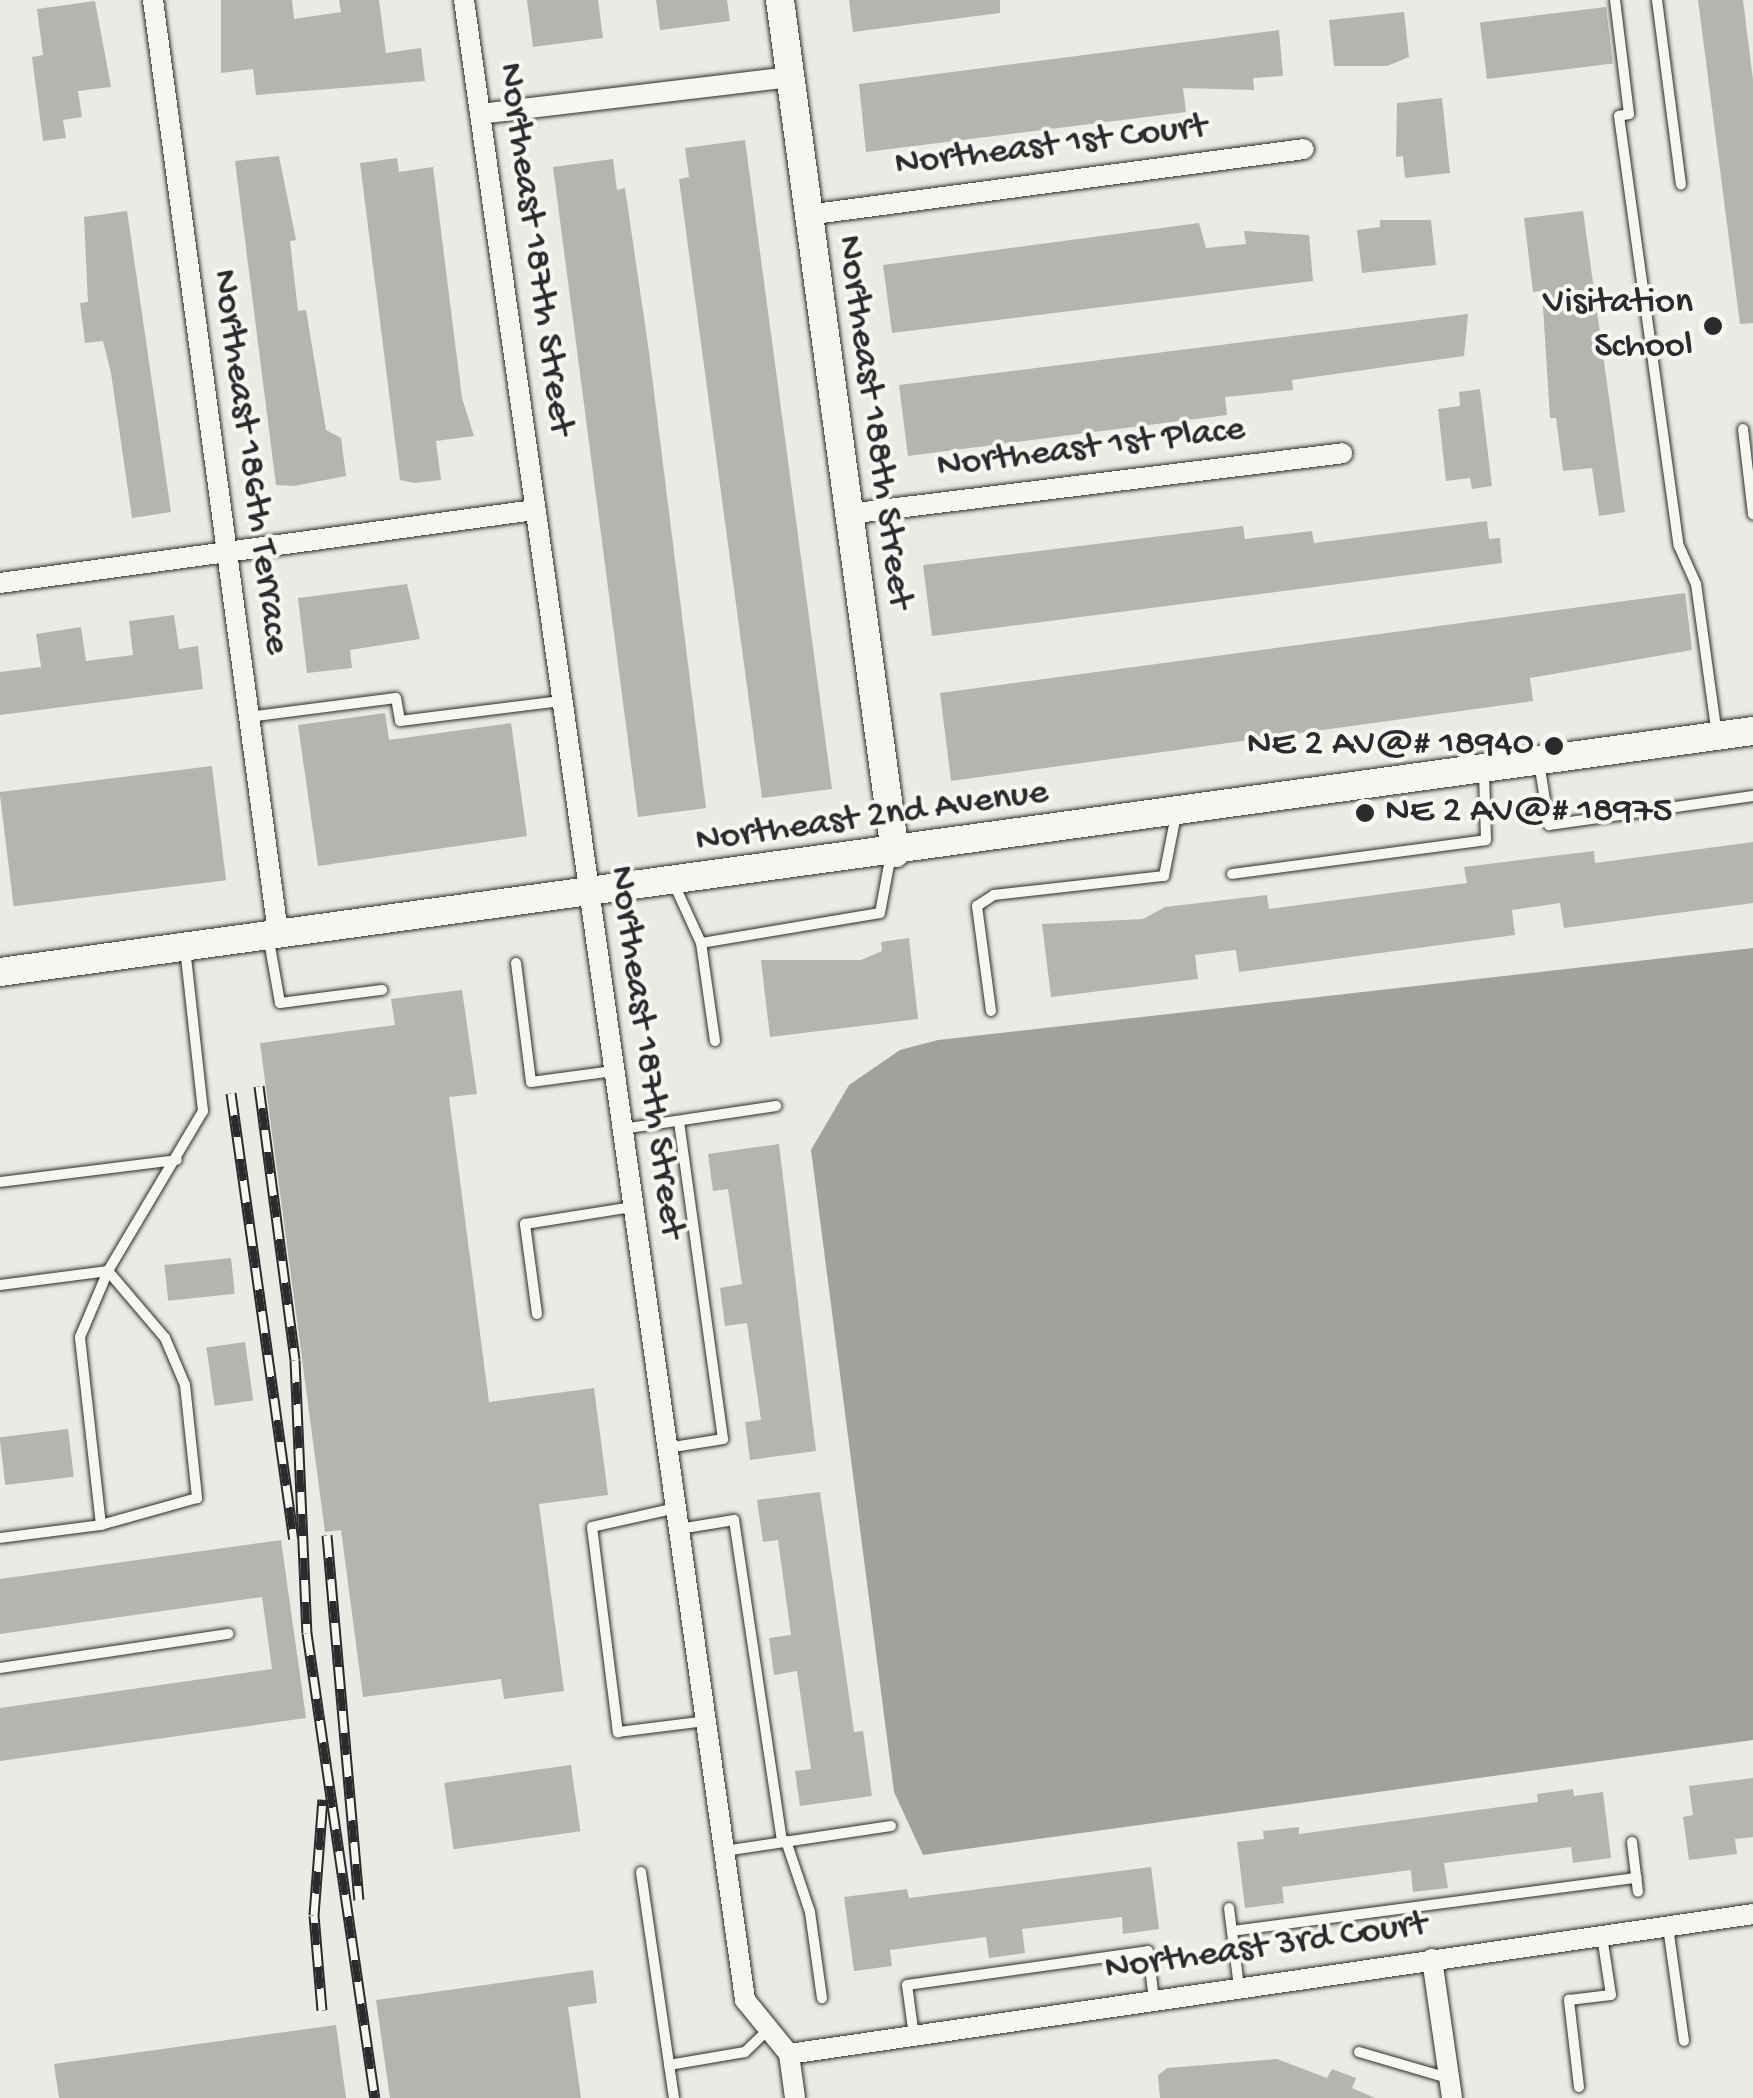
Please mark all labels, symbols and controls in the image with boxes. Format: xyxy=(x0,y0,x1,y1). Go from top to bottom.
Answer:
street label: Northeast 187th Street xyxy=(485,60,583,438)
street label: Northeast 1st Court xyxy=(892,105,1210,189)
street label: Northeast 188th Street xyxy=(824,232,922,612)
street label: Northeast 186th Terrace xyxy=(199,267,299,657)
place label: Visitation School xyxy=(1543,281,1693,370)
marker: Visitation School xyxy=(1702,315,1724,337)
street label: Northeast 1st Place xyxy=(934,407,1248,491)
place label: NE 2 AV@# 18940 xyxy=(1247,723,1534,769)
marker: NE 2 AV@# 18940 xyxy=(1543,735,1565,757)
street label: Northeast 2nd Avenue xyxy=(693,771,1051,865)
place label: NE 2 AV@# 18975 xyxy=(1385,790,1672,836)
marker: NE 2 AV@# 18975 xyxy=(1354,802,1376,824)
street label: Northeast 187th Street xyxy=(596,863,694,1241)
street label: Northeast 3rd Court xyxy=(1102,1903,1430,1993)

